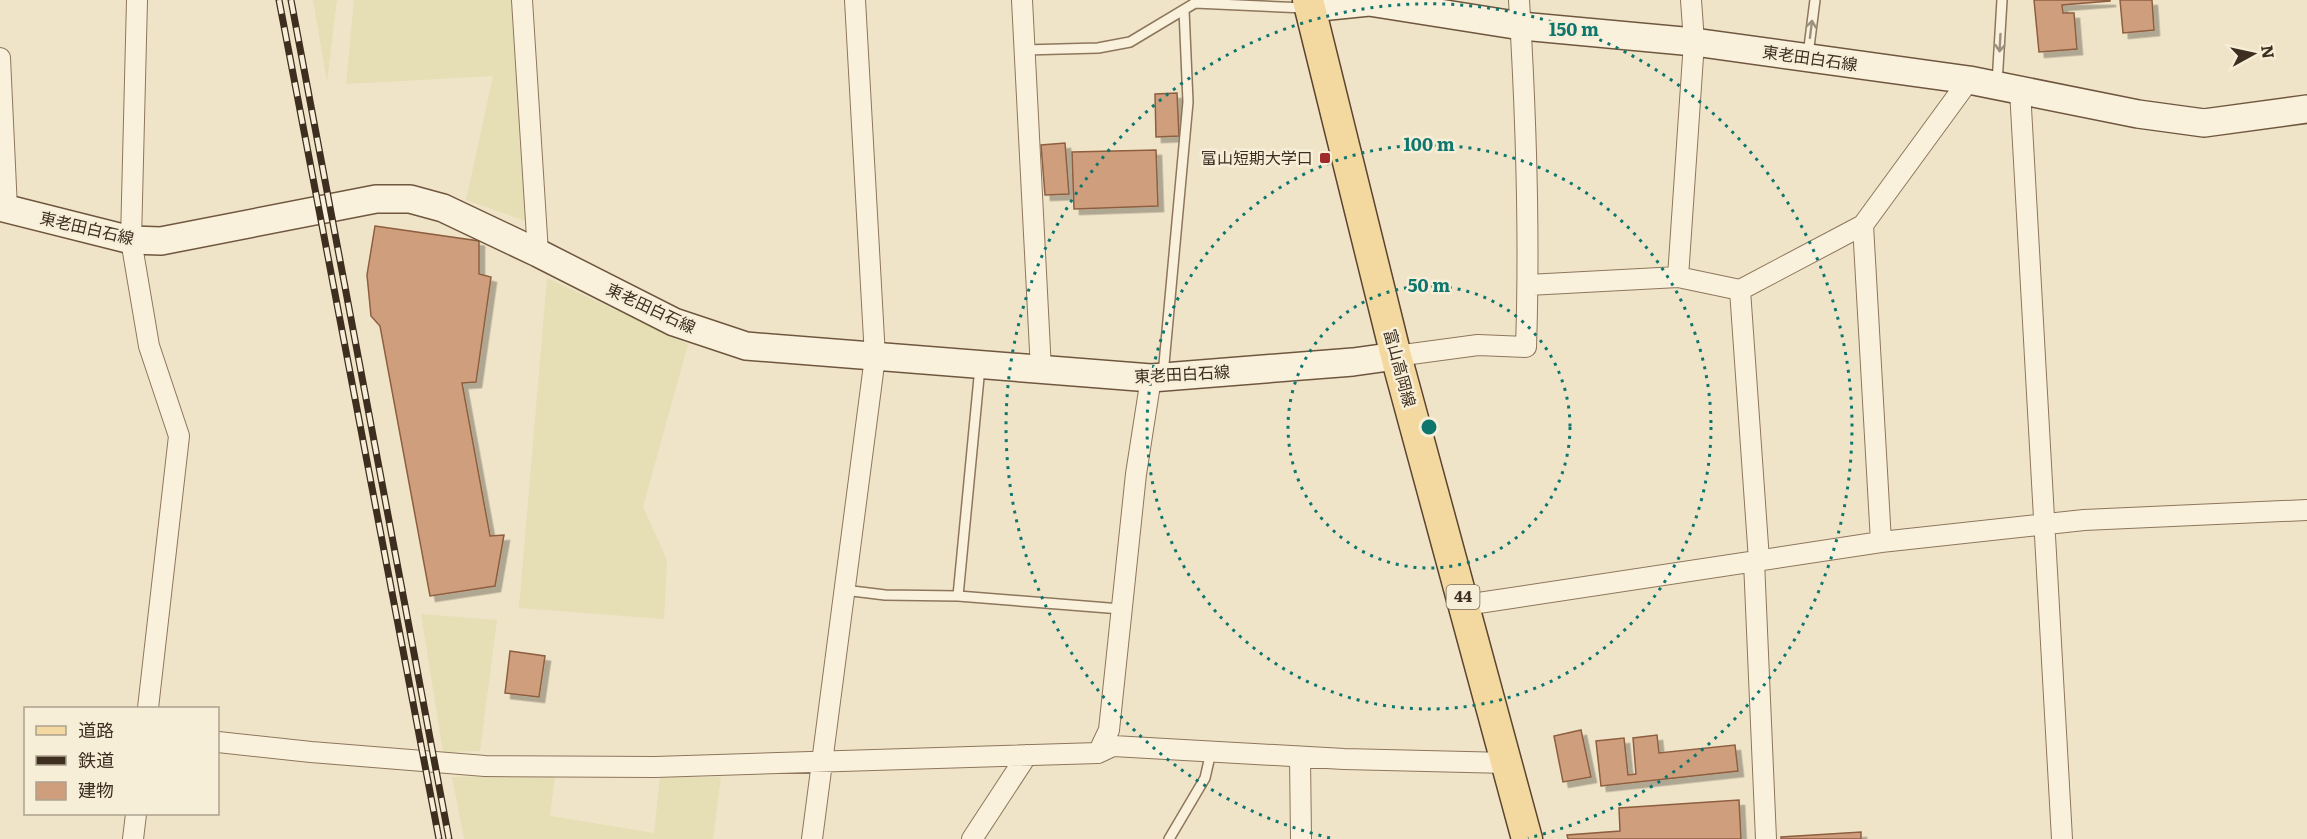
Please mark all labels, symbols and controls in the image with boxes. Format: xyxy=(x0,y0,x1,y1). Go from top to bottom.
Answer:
text: 150 m xyxy=(1549,15,1599,42)
one-way arrow xyxy=(1806,19,1817,39)
north arrow xyxy=(2223,24,2283,84)
one-way arrow xyxy=(1994,32,2005,52)
street label: 東老田白石線 xyxy=(1761,38,1859,76)
text: N xyxy=(2256,43,2282,60)
text: 100 m xyxy=(1403,130,1455,157)
place label: 富山短期大学口 xyxy=(1201,145,1313,169)
marker: 富山短期大学口 xyxy=(1318,151,1332,165)
street label: 東老田白石線 xyxy=(38,205,137,250)
text: 50 m xyxy=(1408,271,1450,298)
street label: 東老田白石線 xyxy=(603,276,700,338)
street label: 富山高岡線 xyxy=(1379,326,1423,409)
street label: 東老田白石線 xyxy=(1133,359,1231,387)
centre of rings xyxy=(1419,417,1439,437)
road number: 44 xyxy=(1446,585,1480,609)
legend xyxy=(24,707,219,815)
text: 道路 xyxy=(78,716,114,743)
text: 鉄道 xyxy=(78,746,114,773)
text: 建物 xyxy=(78,776,114,803)

